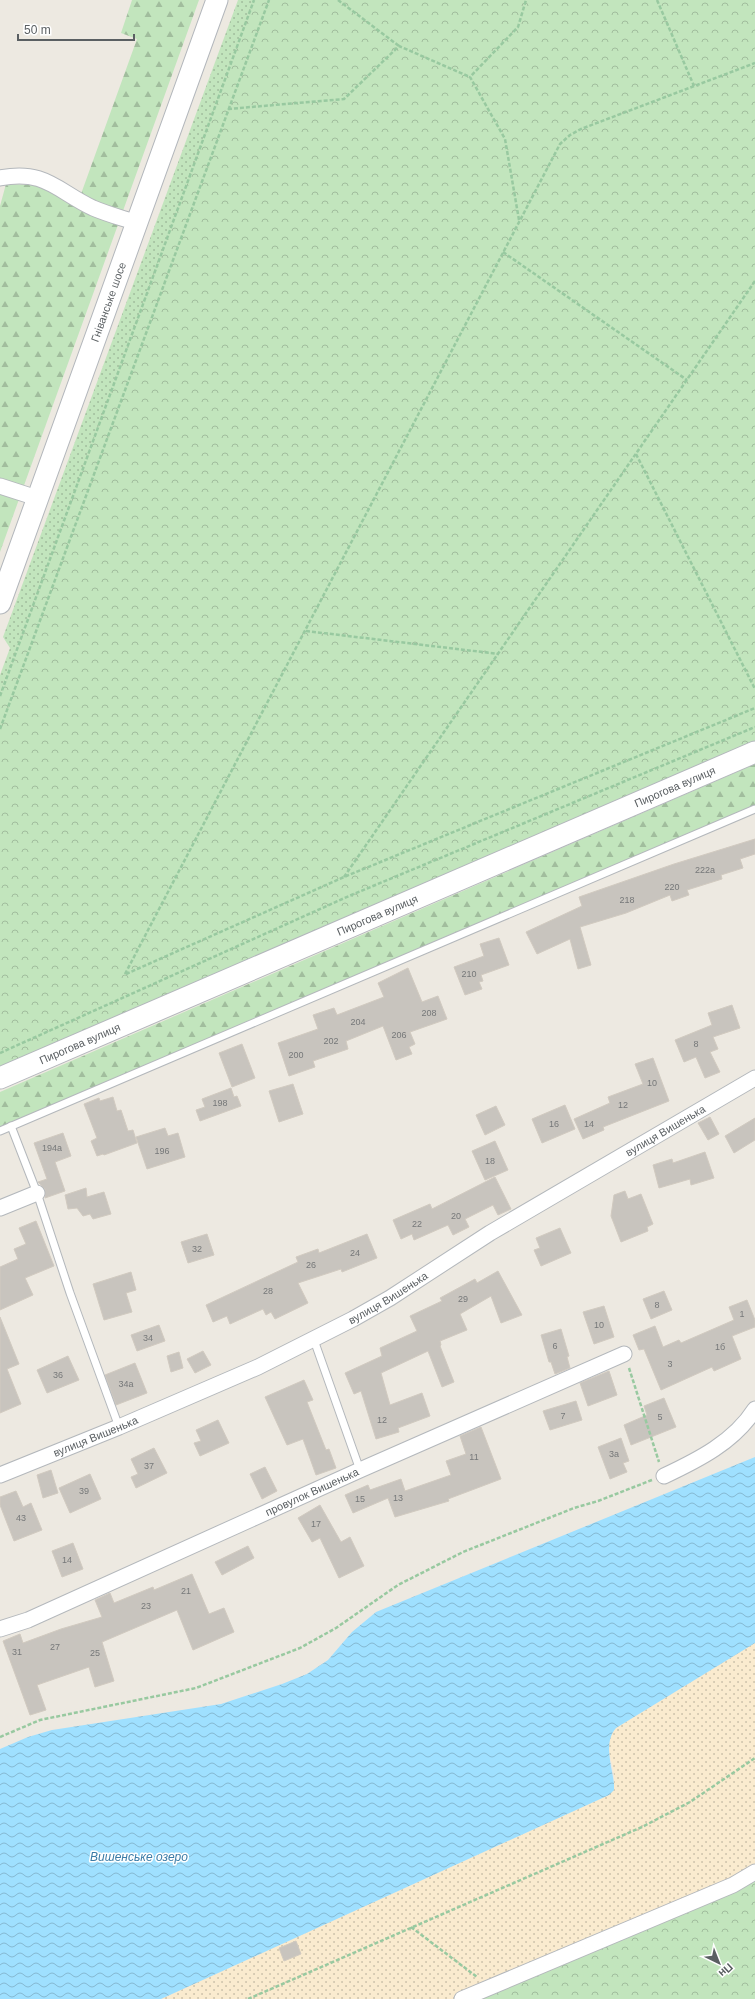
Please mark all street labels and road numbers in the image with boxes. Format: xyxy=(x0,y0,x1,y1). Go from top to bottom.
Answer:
street label: Гніванське шосе xyxy=(89,260,128,343)
street label: Пирогова вулиця xyxy=(633,764,717,809)
street label: Пирогова вулиця xyxy=(335,892,420,938)
street label: Пирогова вулиця xyxy=(38,1021,122,1066)
street label: вулиця Вишенька xyxy=(623,1102,708,1158)
street label: вулиця Вишенька xyxy=(346,1269,430,1326)
street label: вулиця Вишенька xyxy=(51,1413,140,1459)
street label: провулок Вишенька xyxy=(263,1465,361,1518)

